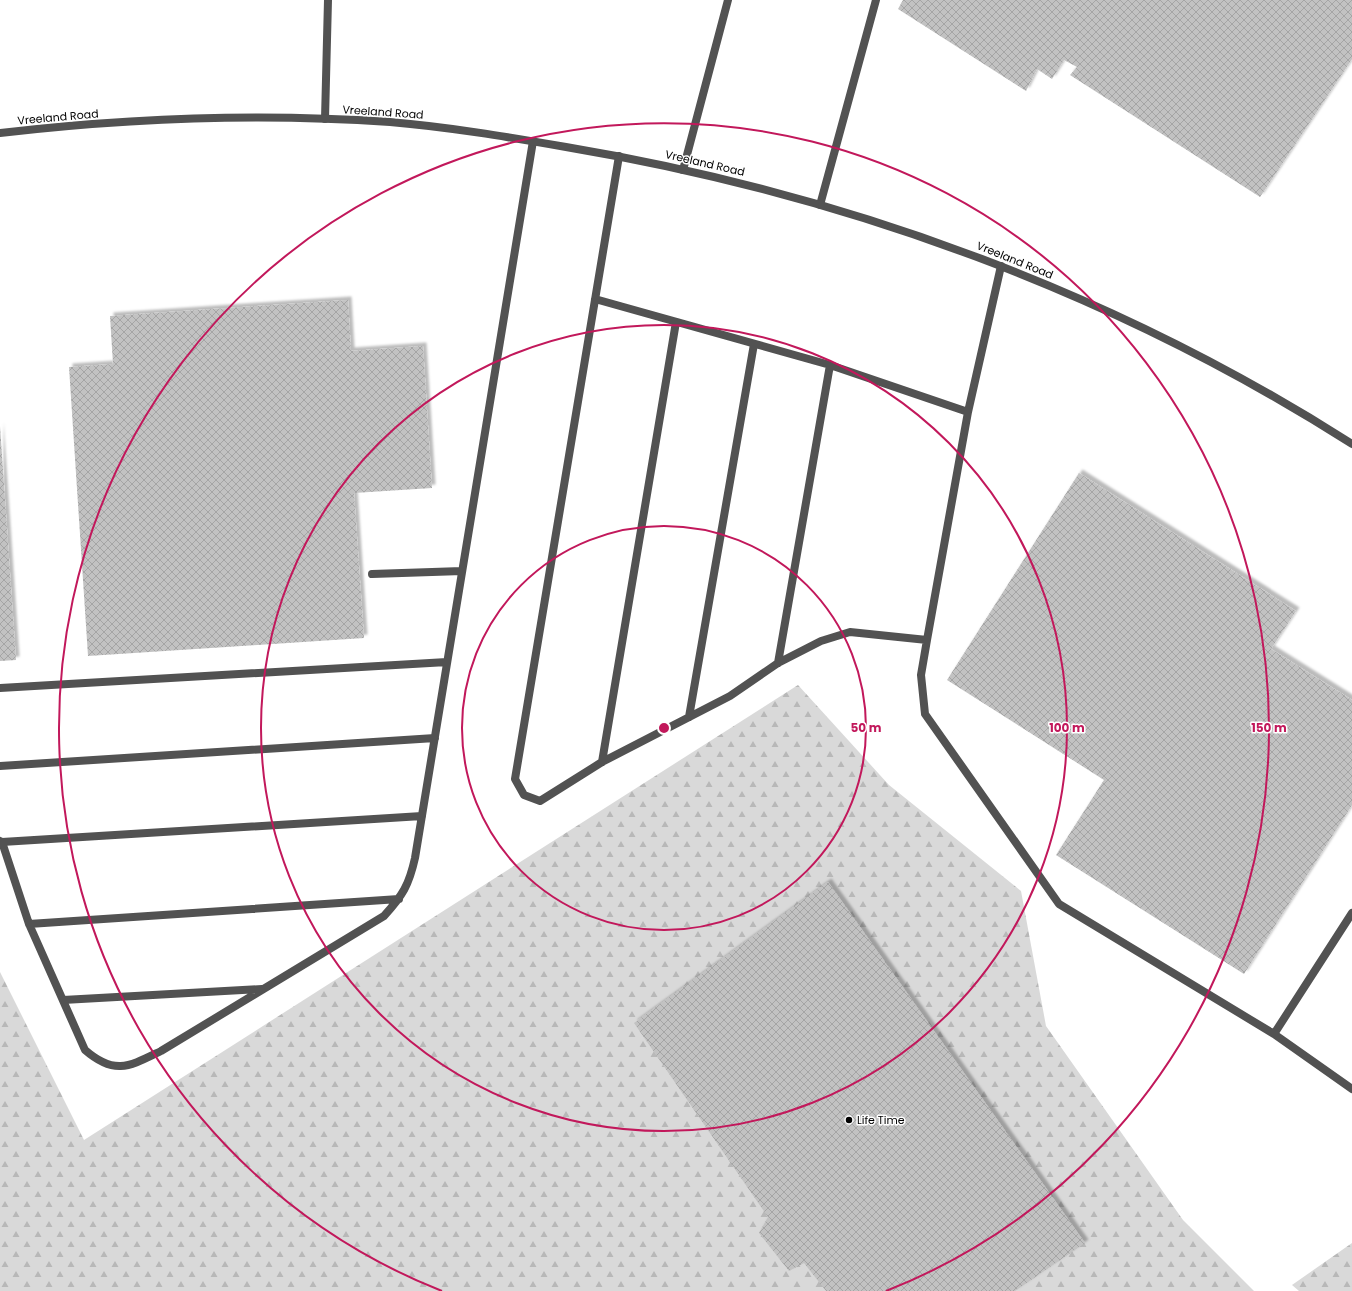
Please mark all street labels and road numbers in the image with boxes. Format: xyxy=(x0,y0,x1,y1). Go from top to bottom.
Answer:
street label: Vreeland Road xyxy=(342,101,424,123)
street label: Vreeland Road xyxy=(17,105,99,129)
street label: Vreeland Road xyxy=(664,146,746,180)
street label: Vreeland Road xyxy=(974,237,1056,283)

